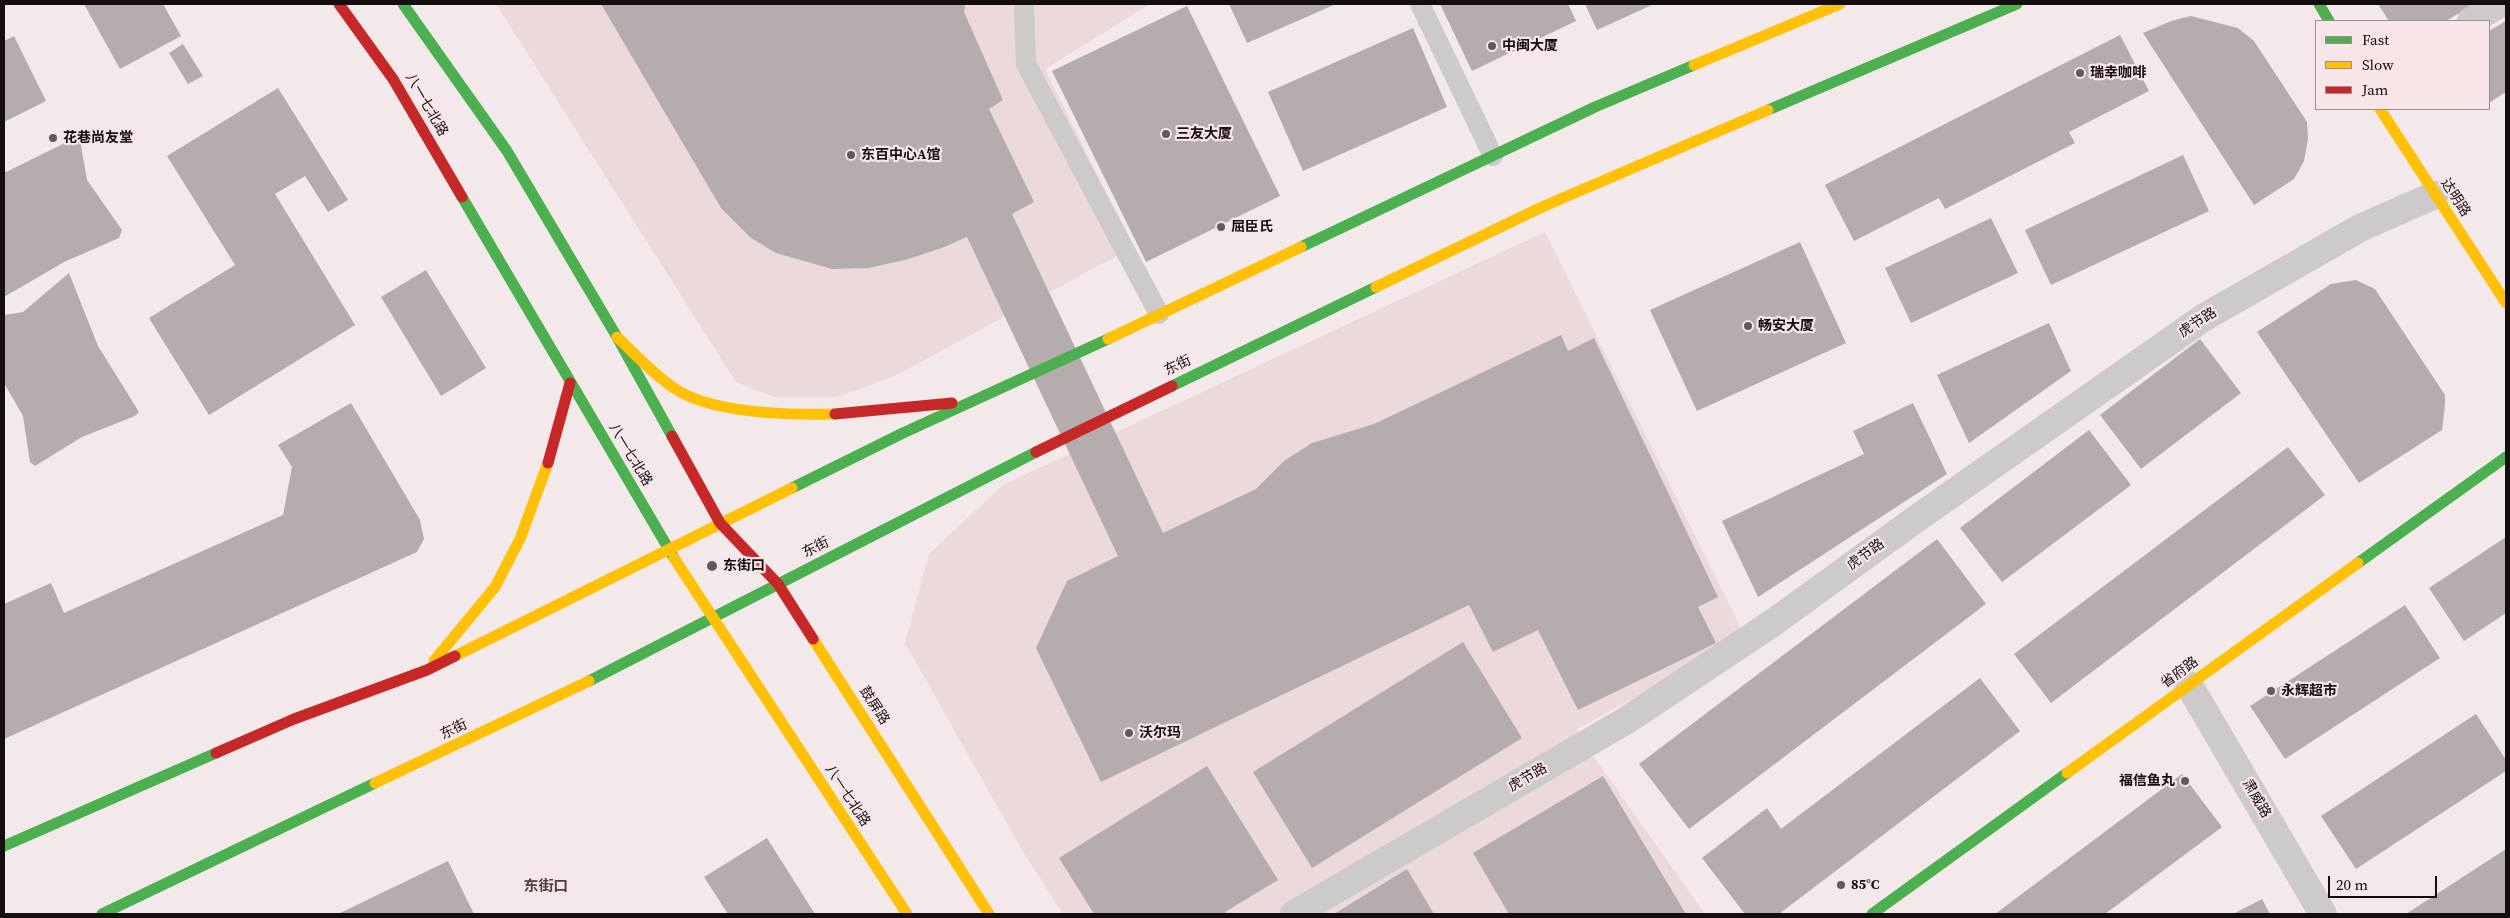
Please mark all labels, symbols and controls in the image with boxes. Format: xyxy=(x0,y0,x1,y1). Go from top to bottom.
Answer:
legend xyxy=(2315,20,2490,110)
text: Fast xyxy=(2362,29,2389,50)
place label: 中闽大厦 xyxy=(1502,38,1558,54)
marker: 中闽大厦 xyxy=(1486,40,1498,52)
text: Slow xyxy=(2362,54,2394,75)
place label: 瑞幸咖啡 xyxy=(2090,65,2146,81)
marker: 瑞幸咖啡 xyxy=(2074,67,2086,79)
street label: 八一七北路 xyxy=(401,70,451,140)
text: Jam xyxy=(2362,79,2388,100)
place label: 三友大厦 xyxy=(1176,126,1232,142)
marker: 三友大厦 xyxy=(1160,128,1172,140)
place label: 花巷尚友堂 xyxy=(63,130,133,146)
marker: 花巷尚友堂 xyxy=(47,132,59,144)
place label: 东百中心A馆 xyxy=(861,147,940,163)
marker: 东百中心A馆 xyxy=(845,149,857,161)
street label: 达明路 xyxy=(2437,176,2473,220)
place label: 屈臣氏 xyxy=(1231,219,1273,235)
marker: 屈臣氏 xyxy=(1215,221,1227,233)
street label: 虎节路 xyxy=(2176,305,2220,341)
place label: 畅安大厦 xyxy=(1758,318,1814,334)
marker: 畅安大厦 xyxy=(1742,320,1754,332)
street label: 东街 xyxy=(1162,352,1194,380)
street label: 八一七北路 xyxy=(605,421,655,489)
street label: 东街 xyxy=(800,534,832,562)
street label: 虎节路 xyxy=(1844,536,1888,574)
place label: 东街口 xyxy=(723,558,765,574)
marker: 东街口 xyxy=(705,559,719,573)
street label: 省府路 xyxy=(2158,654,2202,692)
place label: 永辉超市 xyxy=(2281,683,2337,699)
street label: 鼓屏路 xyxy=(856,684,892,728)
marker: 永辉超市 xyxy=(2265,685,2277,697)
street label: 东街 xyxy=(438,716,470,744)
place label: 沃尔玛 xyxy=(1139,725,1181,741)
marker: 沃尔玛 xyxy=(1123,727,1135,739)
street label: 虎节路 xyxy=(1506,760,1550,796)
street label: 八一七北路 xyxy=(821,762,873,830)
place label: 福信鱼丸 xyxy=(2119,773,2175,789)
marker: 福信鱼丸 xyxy=(2179,775,2191,787)
street label: 肃威路 xyxy=(2238,777,2274,821)
scale bar xyxy=(2330,866,2439,898)
text: 20 m xyxy=(2336,874,2368,895)
place label: 85°C xyxy=(1851,877,1879,893)
district label: 东街口 xyxy=(524,878,568,896)
marker: 85°C xyxy=(1835,879,1847,891)

